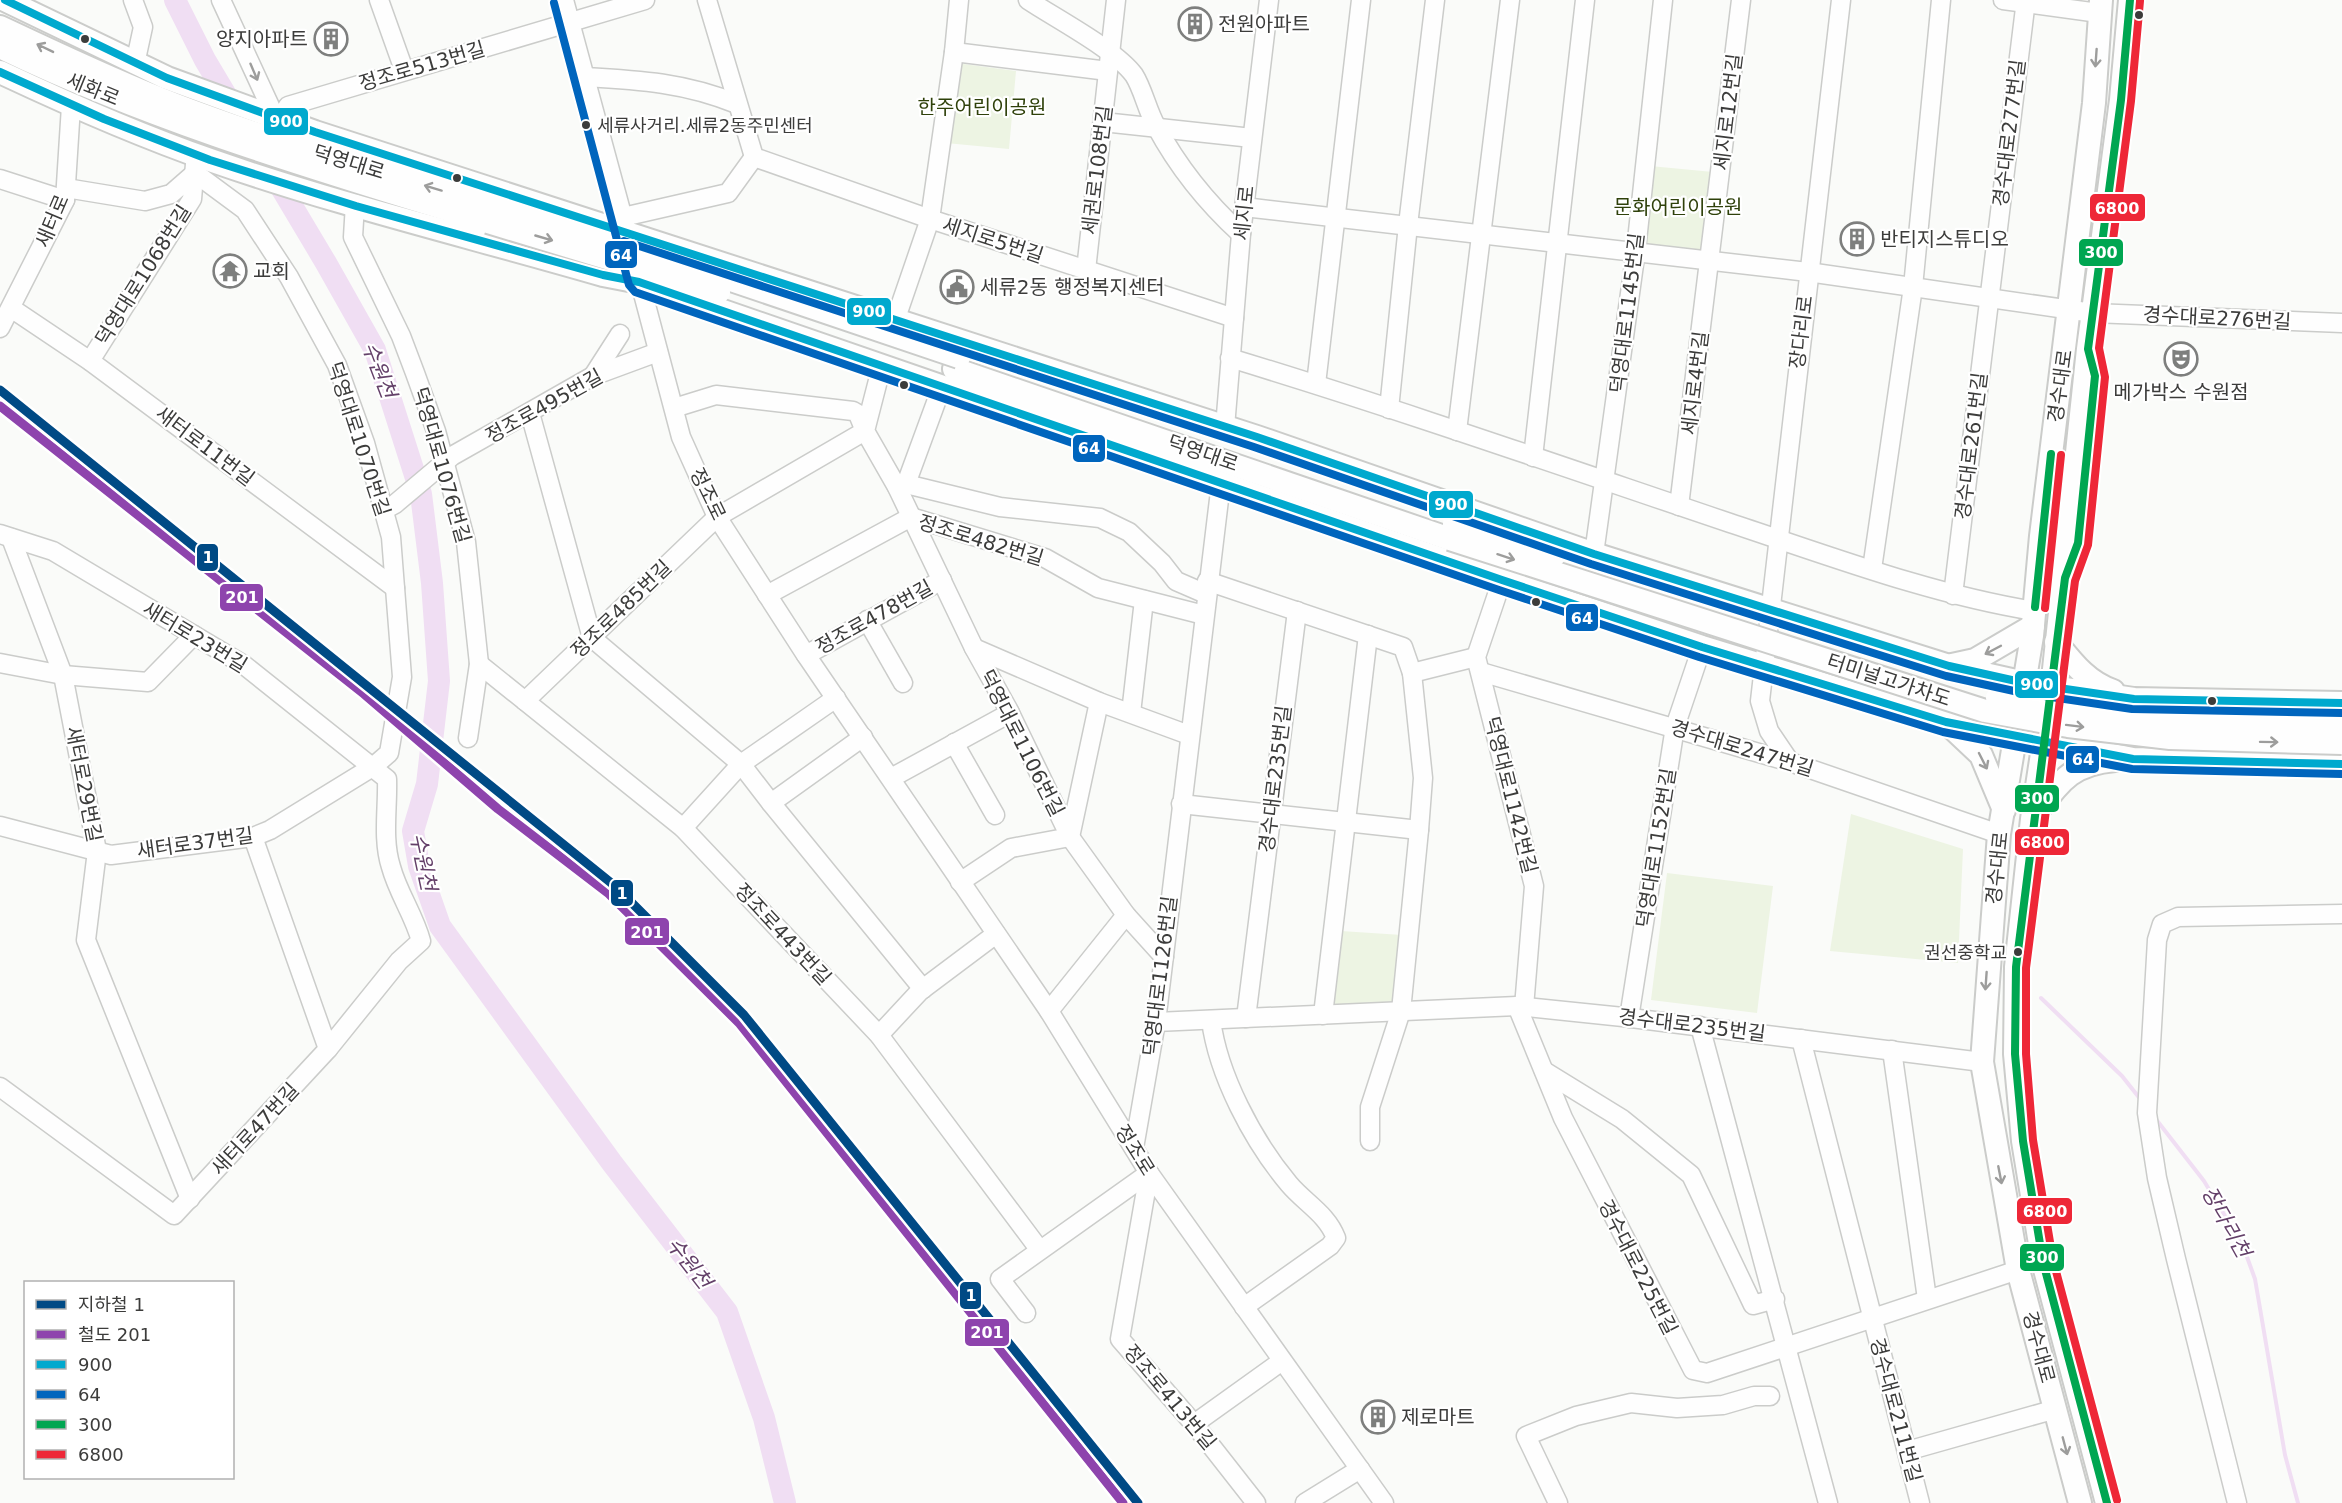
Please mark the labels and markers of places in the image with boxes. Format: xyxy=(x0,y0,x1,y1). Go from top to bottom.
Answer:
building icon: 전원아파트 xyxy=(1177,6,1213,42)
unlabelled marker xyxy=(2133,9,2145,21)
place label: 전원아파트 xyxy=(1218,12,1310,36)
building icon: 양지아파트 xyxy=(313,21,349,57)
place label: 양지아파트 xyxy=(216,27,308,51)
unlabelled marker xyxy=(79,33,91,45)
place label: 세류사거리.세류2동주민센터 xyxy=(597,115,813,136)
marker: 세류사거리.세류2동주민센터 xyxy=(580,119,592,131)
unlabelled marker xyxy=(451,172,463,184)
building icon: 반티지스튜디오 xyxy=(1839,221,1875,257)
place label: 반티지스튜디오 xyxy=(1880,227,2009,251)
temple icon: 교회 xyxy=(212,253,248,289)
place label: 교회 xyxy=(253,259,290,283)
public building icon: 세류2동 행정복지센터 xyxy=(939,269,975,305)
place label: 세류2동 행정복지센터 xyxy=(980,275,1165,299)
theatre icon: 메가박스 수원점 xyxy=(2163,341,2199,377)
unlabelled marker xyxy=(898,379,910,391)
place label: 메가박스 수원점 xyxy=(2113,380,2249,404)
unlabelled marker xyxy=(1530,596,1542,608)
unlabelled marker xyxy=(2206,695,2218,707)
place label: 권선중학교 xyxy=(1924,942,2007,963)
marker: 권선중학교 xyxy=(2012,946,2024,958)
building icon: 제로마트 xyxy=(1360,1399,1396,1435)
place label: 제로마트 xyxy=(1401,1405,1475,1429)

